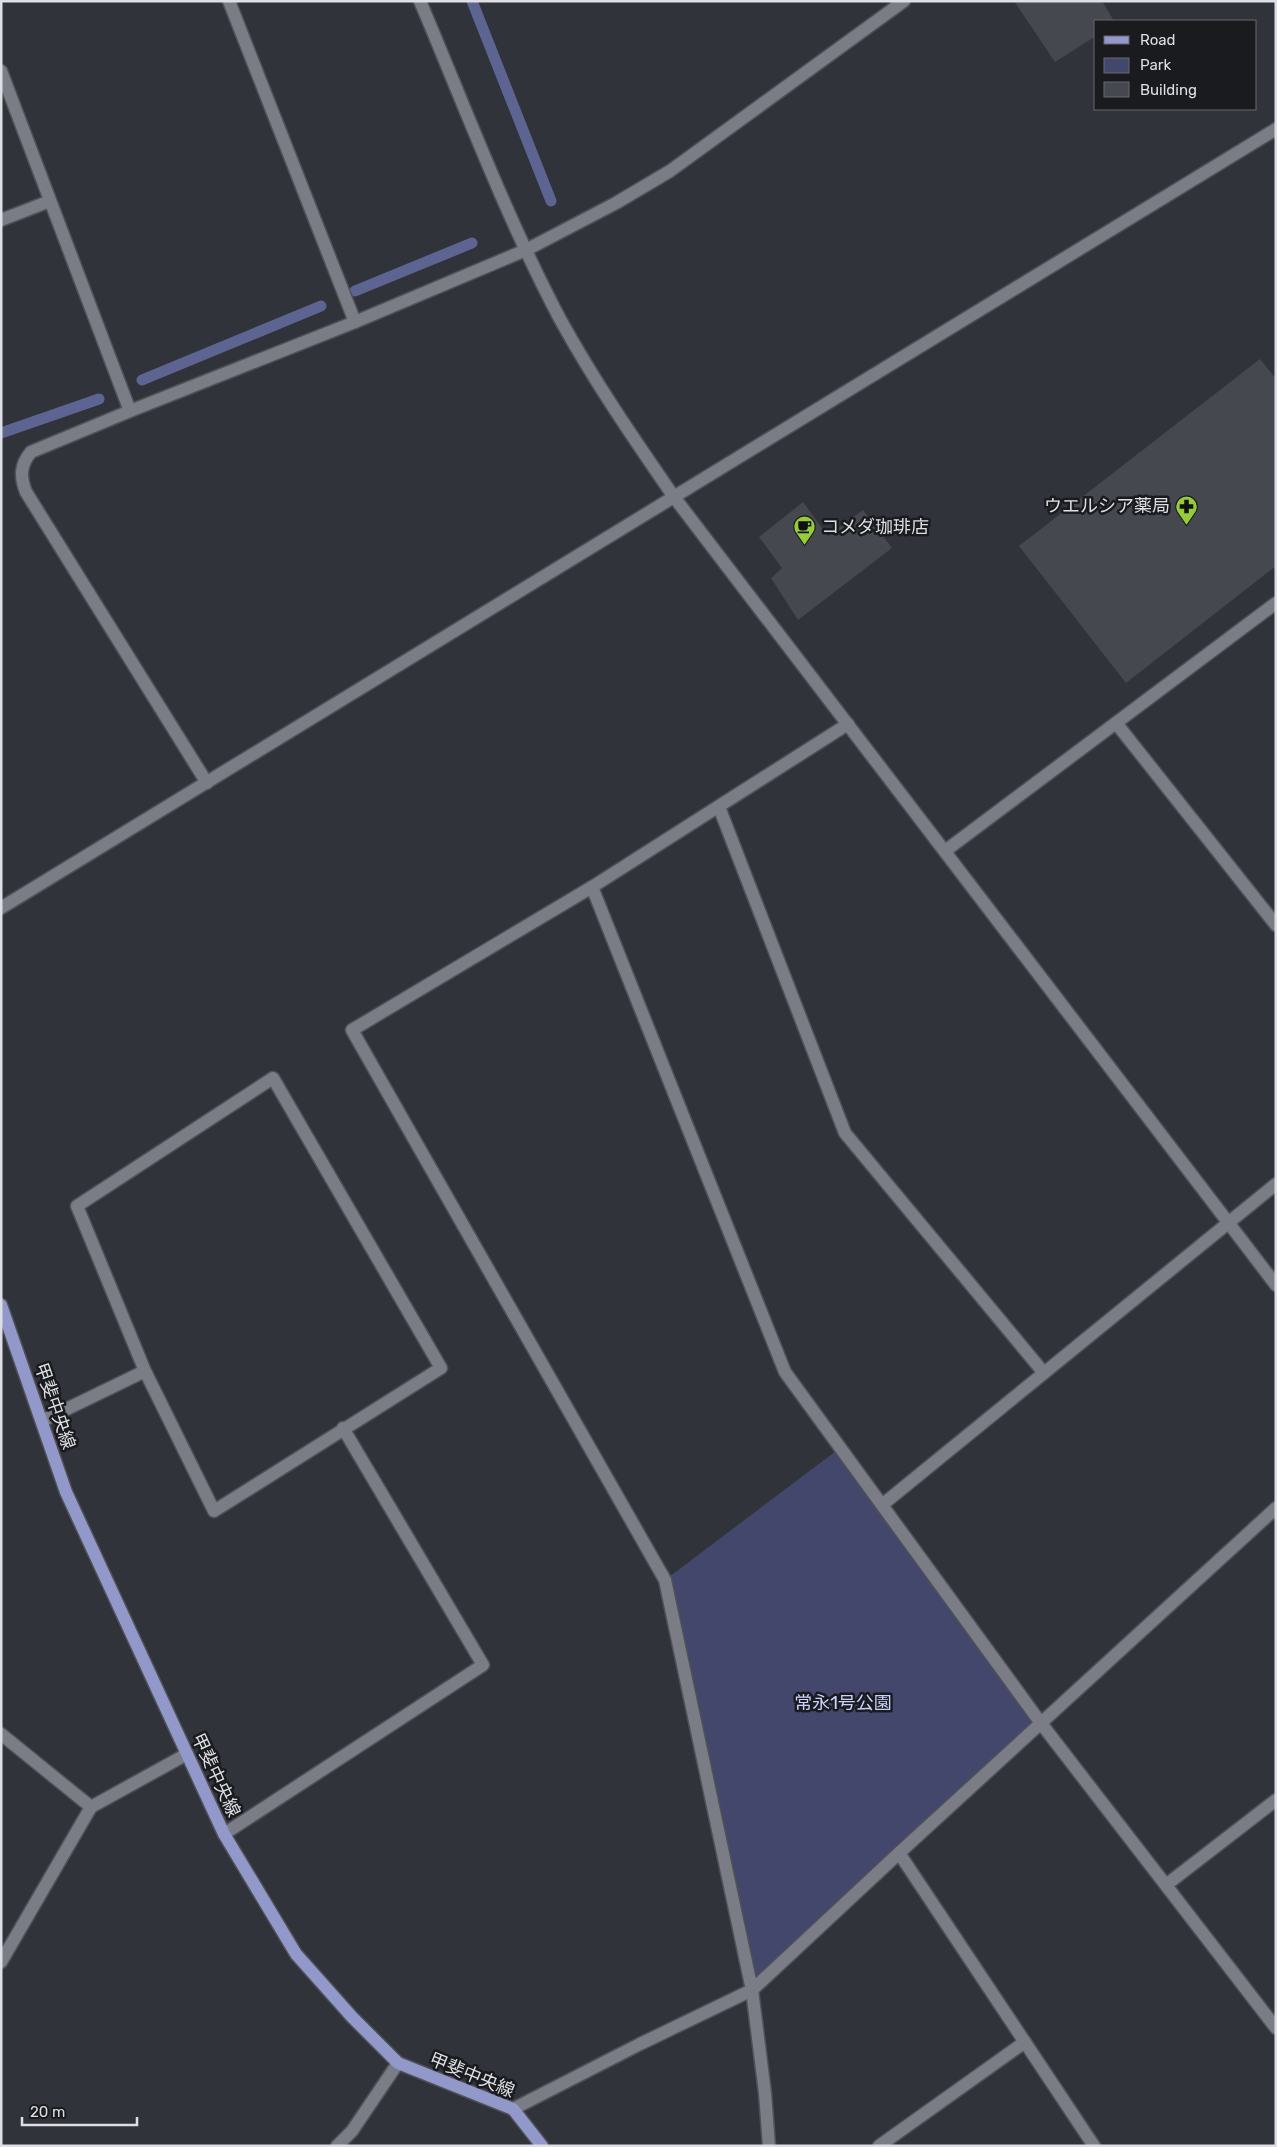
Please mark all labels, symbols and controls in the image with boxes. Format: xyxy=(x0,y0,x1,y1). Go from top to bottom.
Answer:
legend xyxy=(1094,20,1257,110)
text: Road xyxy=(1140,31,1176,49)
text: Park xyxy=(1140,56,1171,74)
text: Building xyxy=(1140,81,1197,99)
pharmacy icon: ウエルシア薬局 xyxy=(1174,494,1198,525)
place label: ウエルシア薬局 xyxy=(1044,495,1170,517)
cafe icon: コメダ珈琲店 xyxy=(793,515,817,546)
place label: コメダ珈琲店 xyxy=(821,516,929,538)
street label: 甲斐中央線 xyxy=(30,1360,80,1452)
park label: 常永1号公園 xyxy=(794,1692,892,1714)
street label: 甲斐中央線 xyxy=(187,1730,245,1820)
street label: 甲斐中央線 xyxy=(426,2048,518,2102)
scale bar xyxy=(22,2094,138,2126)
text: 20 m xyxy=(30,2103,65,2121)

